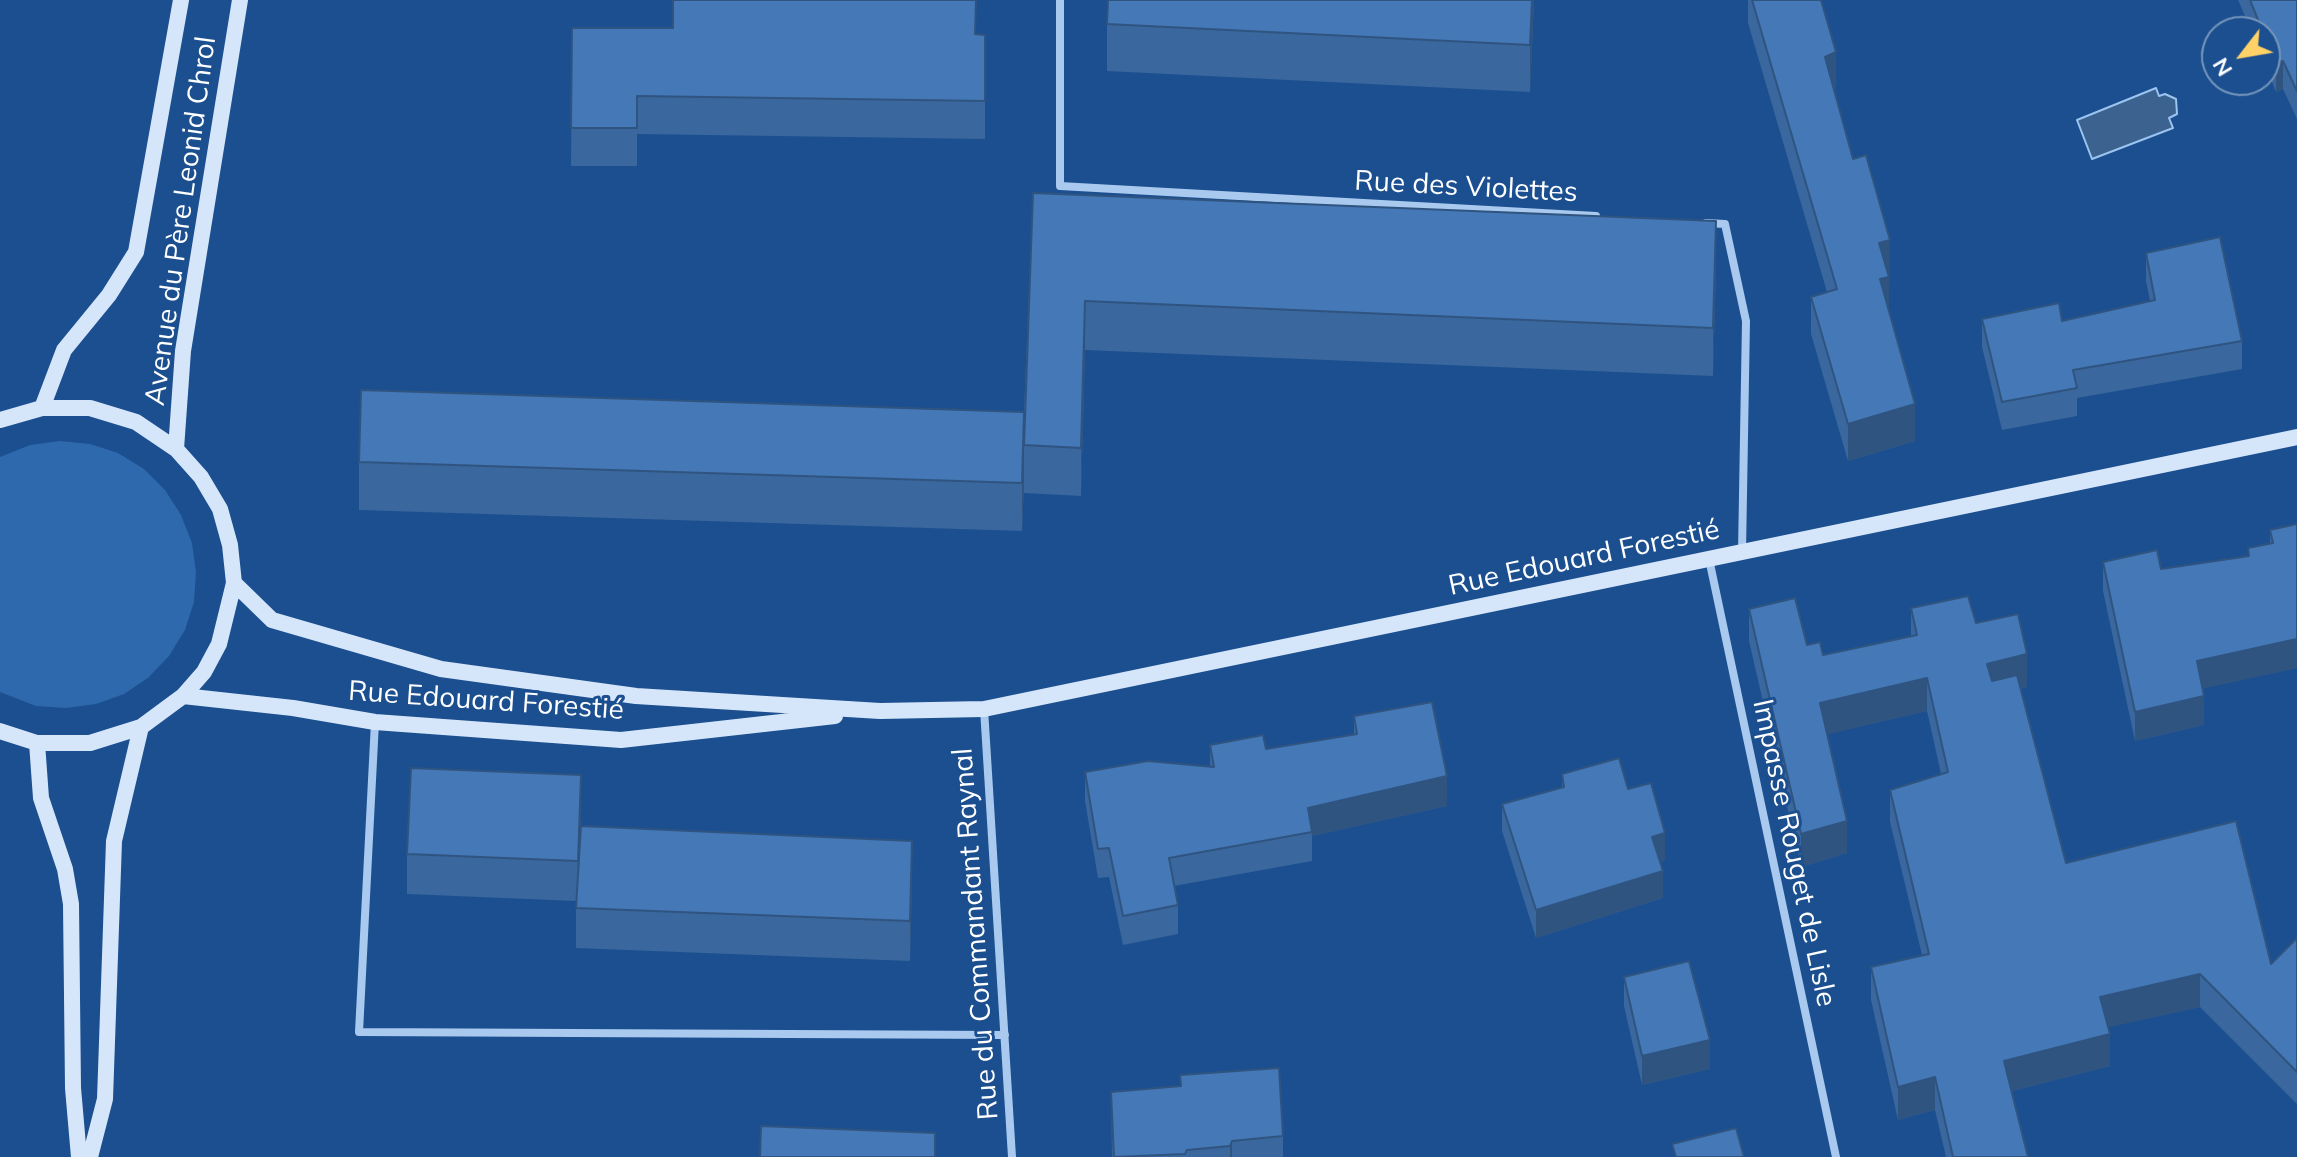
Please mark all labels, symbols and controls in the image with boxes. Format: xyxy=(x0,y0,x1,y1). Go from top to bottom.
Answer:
north arrow xyxy=(2201,16,2281,96)
street label: Avenue du Père Leonid Chrol xyxy=(138,34,224,408)
text: N xyxy=(2206,53,2238,82)
street label: Rue des Violettes xyxy=(1353,164,1579,210)
street label: Rue Edouard Forestié xyxy=(1445,513,1723,603)
street label: Rue Edouard Forestié xyxy=(347,675,625,727)
street label: Impasse Rouget de Lisle xyxy=(1745,696,1843,1010)
street label: Rue du Commandant Raynal xyxy=(946,747,1006,1121)

